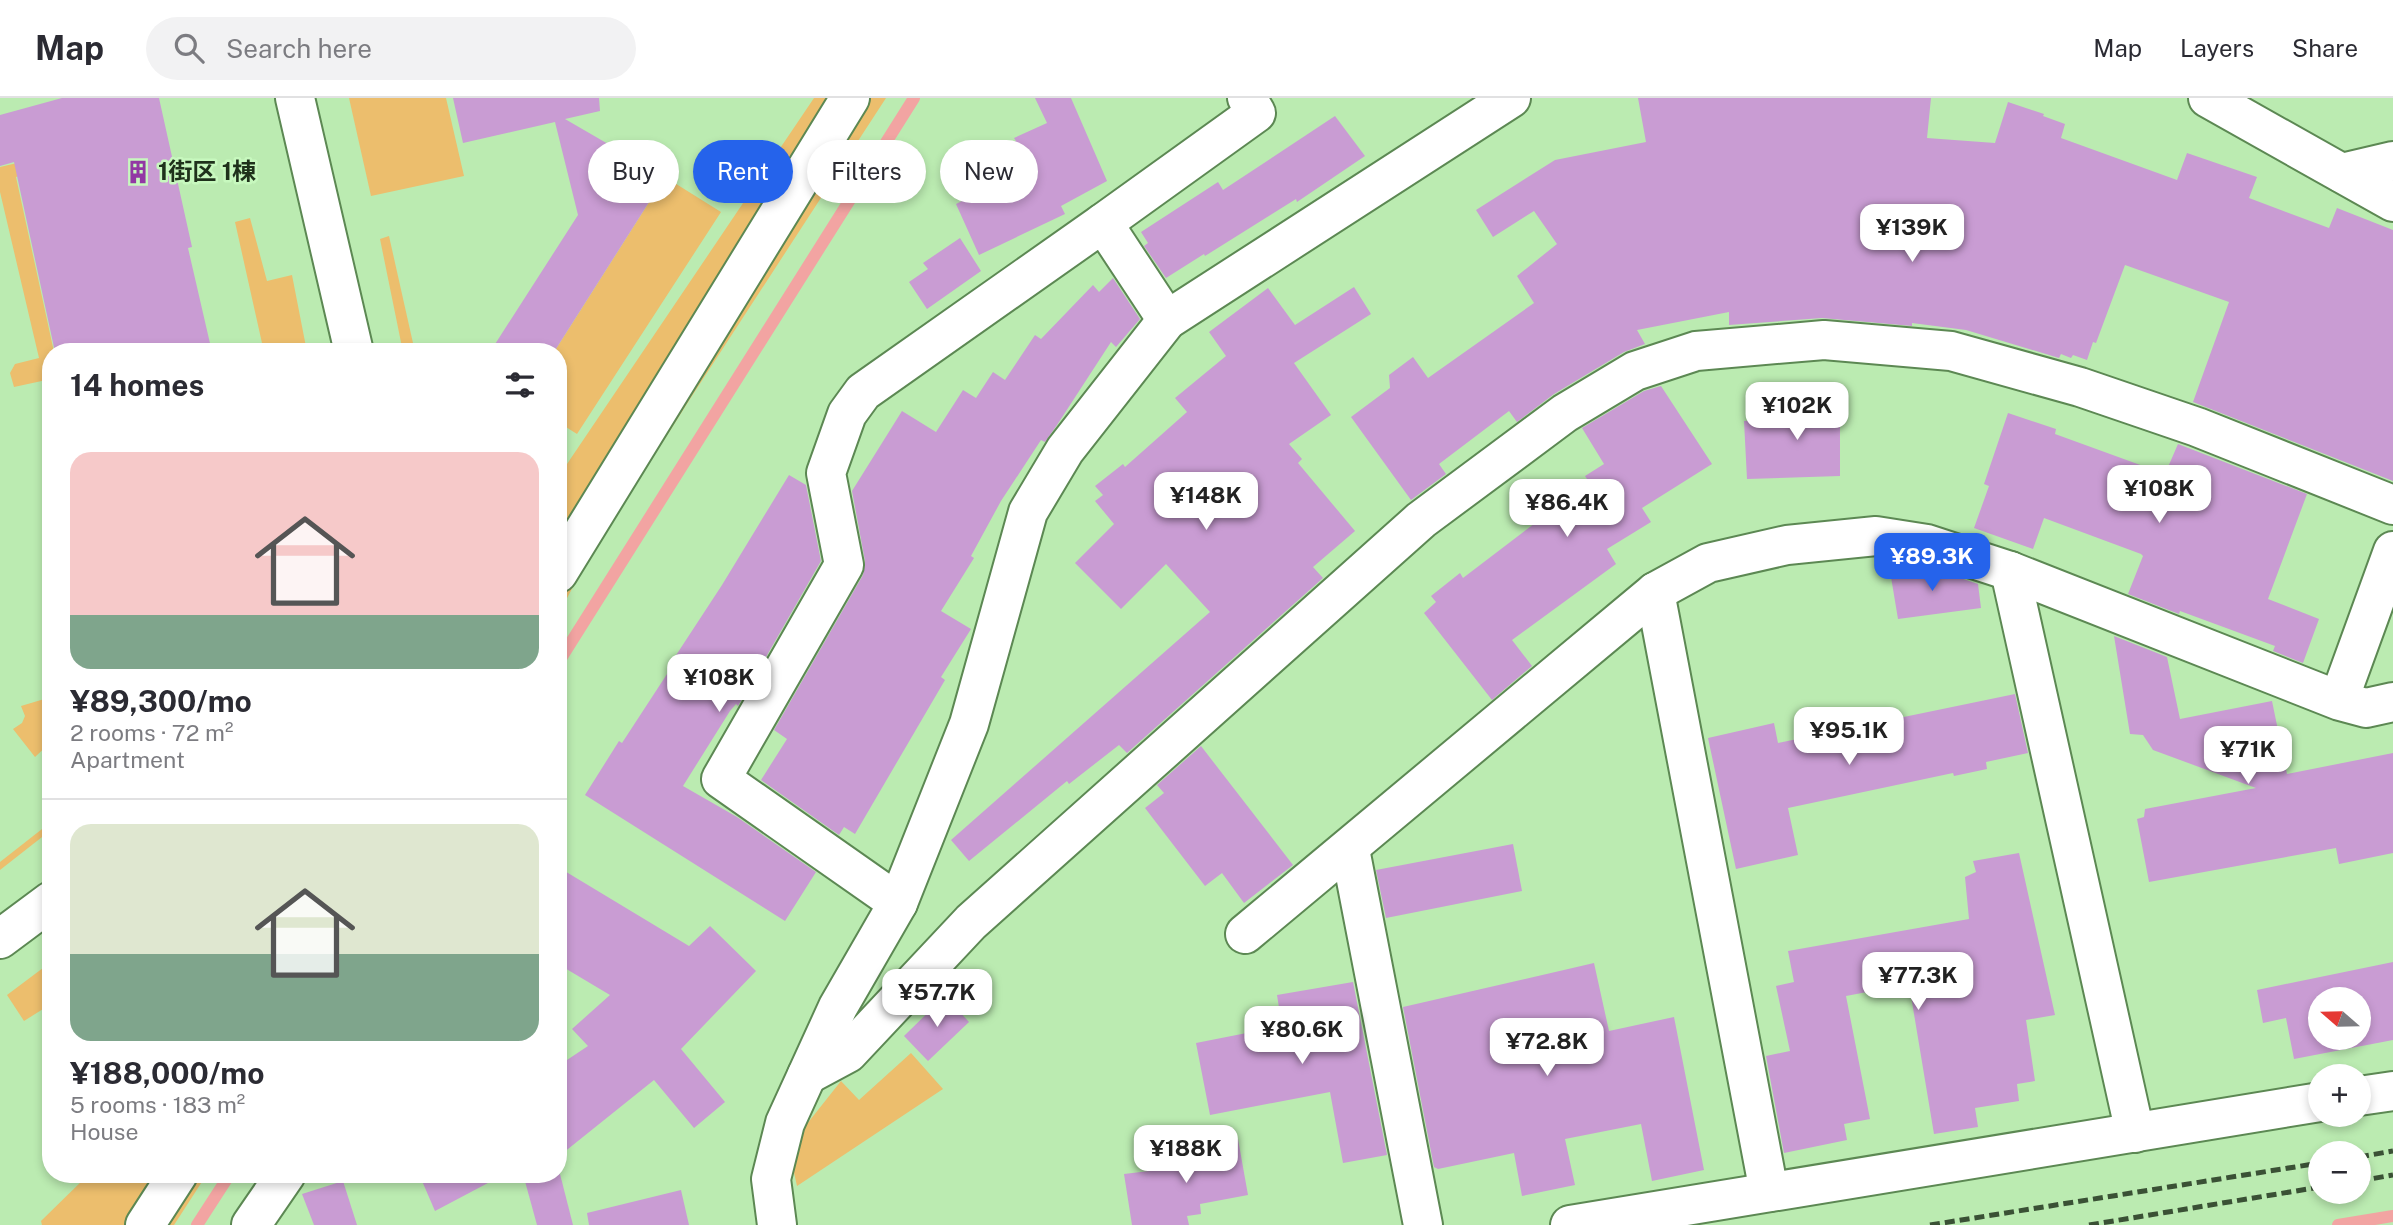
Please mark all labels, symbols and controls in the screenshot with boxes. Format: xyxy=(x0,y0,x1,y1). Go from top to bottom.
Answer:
search box xyxy=(146,17,636,80)
text: Map xyxy=(35,29,104,67)
icon: search xyxy=(170,29,208,67)
text: Search here xyxy=(226,33,372,64)
text: Map xyxy=(2093,34,2142,62)
text: Layers xyxy=(2180,34,2254,62)
text: Share xyxy=(2292,34,2358,62)
chip: Buy xyxy=(588,140,679,203)
chip: Rent xyxy=(693,140,793,203)
chip: Filters xyxy=(807,140,926,203)
chip: New xyxy=(940,140,1038,203)
place label: 1街区 1棟 xyxy=(158,157,256,185)
building icon: 1街区 1棟 xyxy=(124,158,152,186)
pin: ¥139K xyxy=(1863,204,1961,264)
text: ¥139K xyxy=(1876,213,1948,240)
icon: filters xyxy=(501,366,539,404)
text: 14 homes xyxy=(70,367,204,403)
pin: ¥102K xyxy=(1748,382,1846,442)
text: ¥102K xyxy=(1762,391,1832,418)
pin: ¥108K xyxy=(2110,466,2208,525)
pin: ¥148K xyxy=(1157,472,1255,532)
text: ¥108K xyxy=(2123,474,2195,501)
pin: ¥86.4K xyxy=(1510,480,1624,539)
text: ¥148K xyxy=(1170,481,1242,508)
text: ¥86.4K xyxy=(1525,488,1609,515)
icon: home xyxy=(242,498,368,624)
pin: ¥89.3K xyxy=(1875,533,1989,593)
text: ¥89.3K xyxy=(1890,542,1974,569)
pin: ¥108K xyxy=(670,654,768,714)
text: ¥108K xyxy=(683,663,755,690)
text: ¥89,300/mo xyxy=(70,683,252,719)
pin: ¥95.1K xyxy=(1792,708,1906,767)
text: ¥95.1K xyxy=(1810,716,1888,743)
text: 2 rooms · 72 m² xyxy=(70,719,233,746)
pin: ¥71K xyxy=(2207,726,2289,786)
text: ¥71K xyxy=(2220,735,2276,762)
text: Apartment xyxy=(70,746,185,773)
icon: home xyxy=(242,870,368,996)
pin: ¥77.3K xyxy=(1861,953,1975,1012)
text: ¥77.3K xyxy=(1878,961,1958,988)
pin: ¥57.7K xyxy=(880,970,994,1029)
text: ¥57.7K xyxy=(898,978,976,1005)
north arrow xyxy=(2308,987,2371,1050)
map controls xyxy=(2308,987,2371,1204)
pin: ¥80.6K xyxy=(1245,1006,1359,1066)
text: ¥80.6K xyxy=(1260,1015,1344,1042)
pin: ¥72.8K xyxy=(1490,1018,1604,1078)
text: ¥72.8K xyxy=(1506,1027,1588,1054)
text: ¥188,000/mo xyxy=(70,1055,264,1091)
button: + xyxy=(2308,1064,2371,1127)
text: 5 rooms · 183 m² xyxy=(70,1091,245,1118)
text: House xyxy=(70,1118,138,1145)
pin: ¥188K xyxy=(1137,1126,1235,1185)
text: ¥188K xyxy=(1150,1134,1222,1161)
button: − xyxy=(2308,1141,2371,1204)

